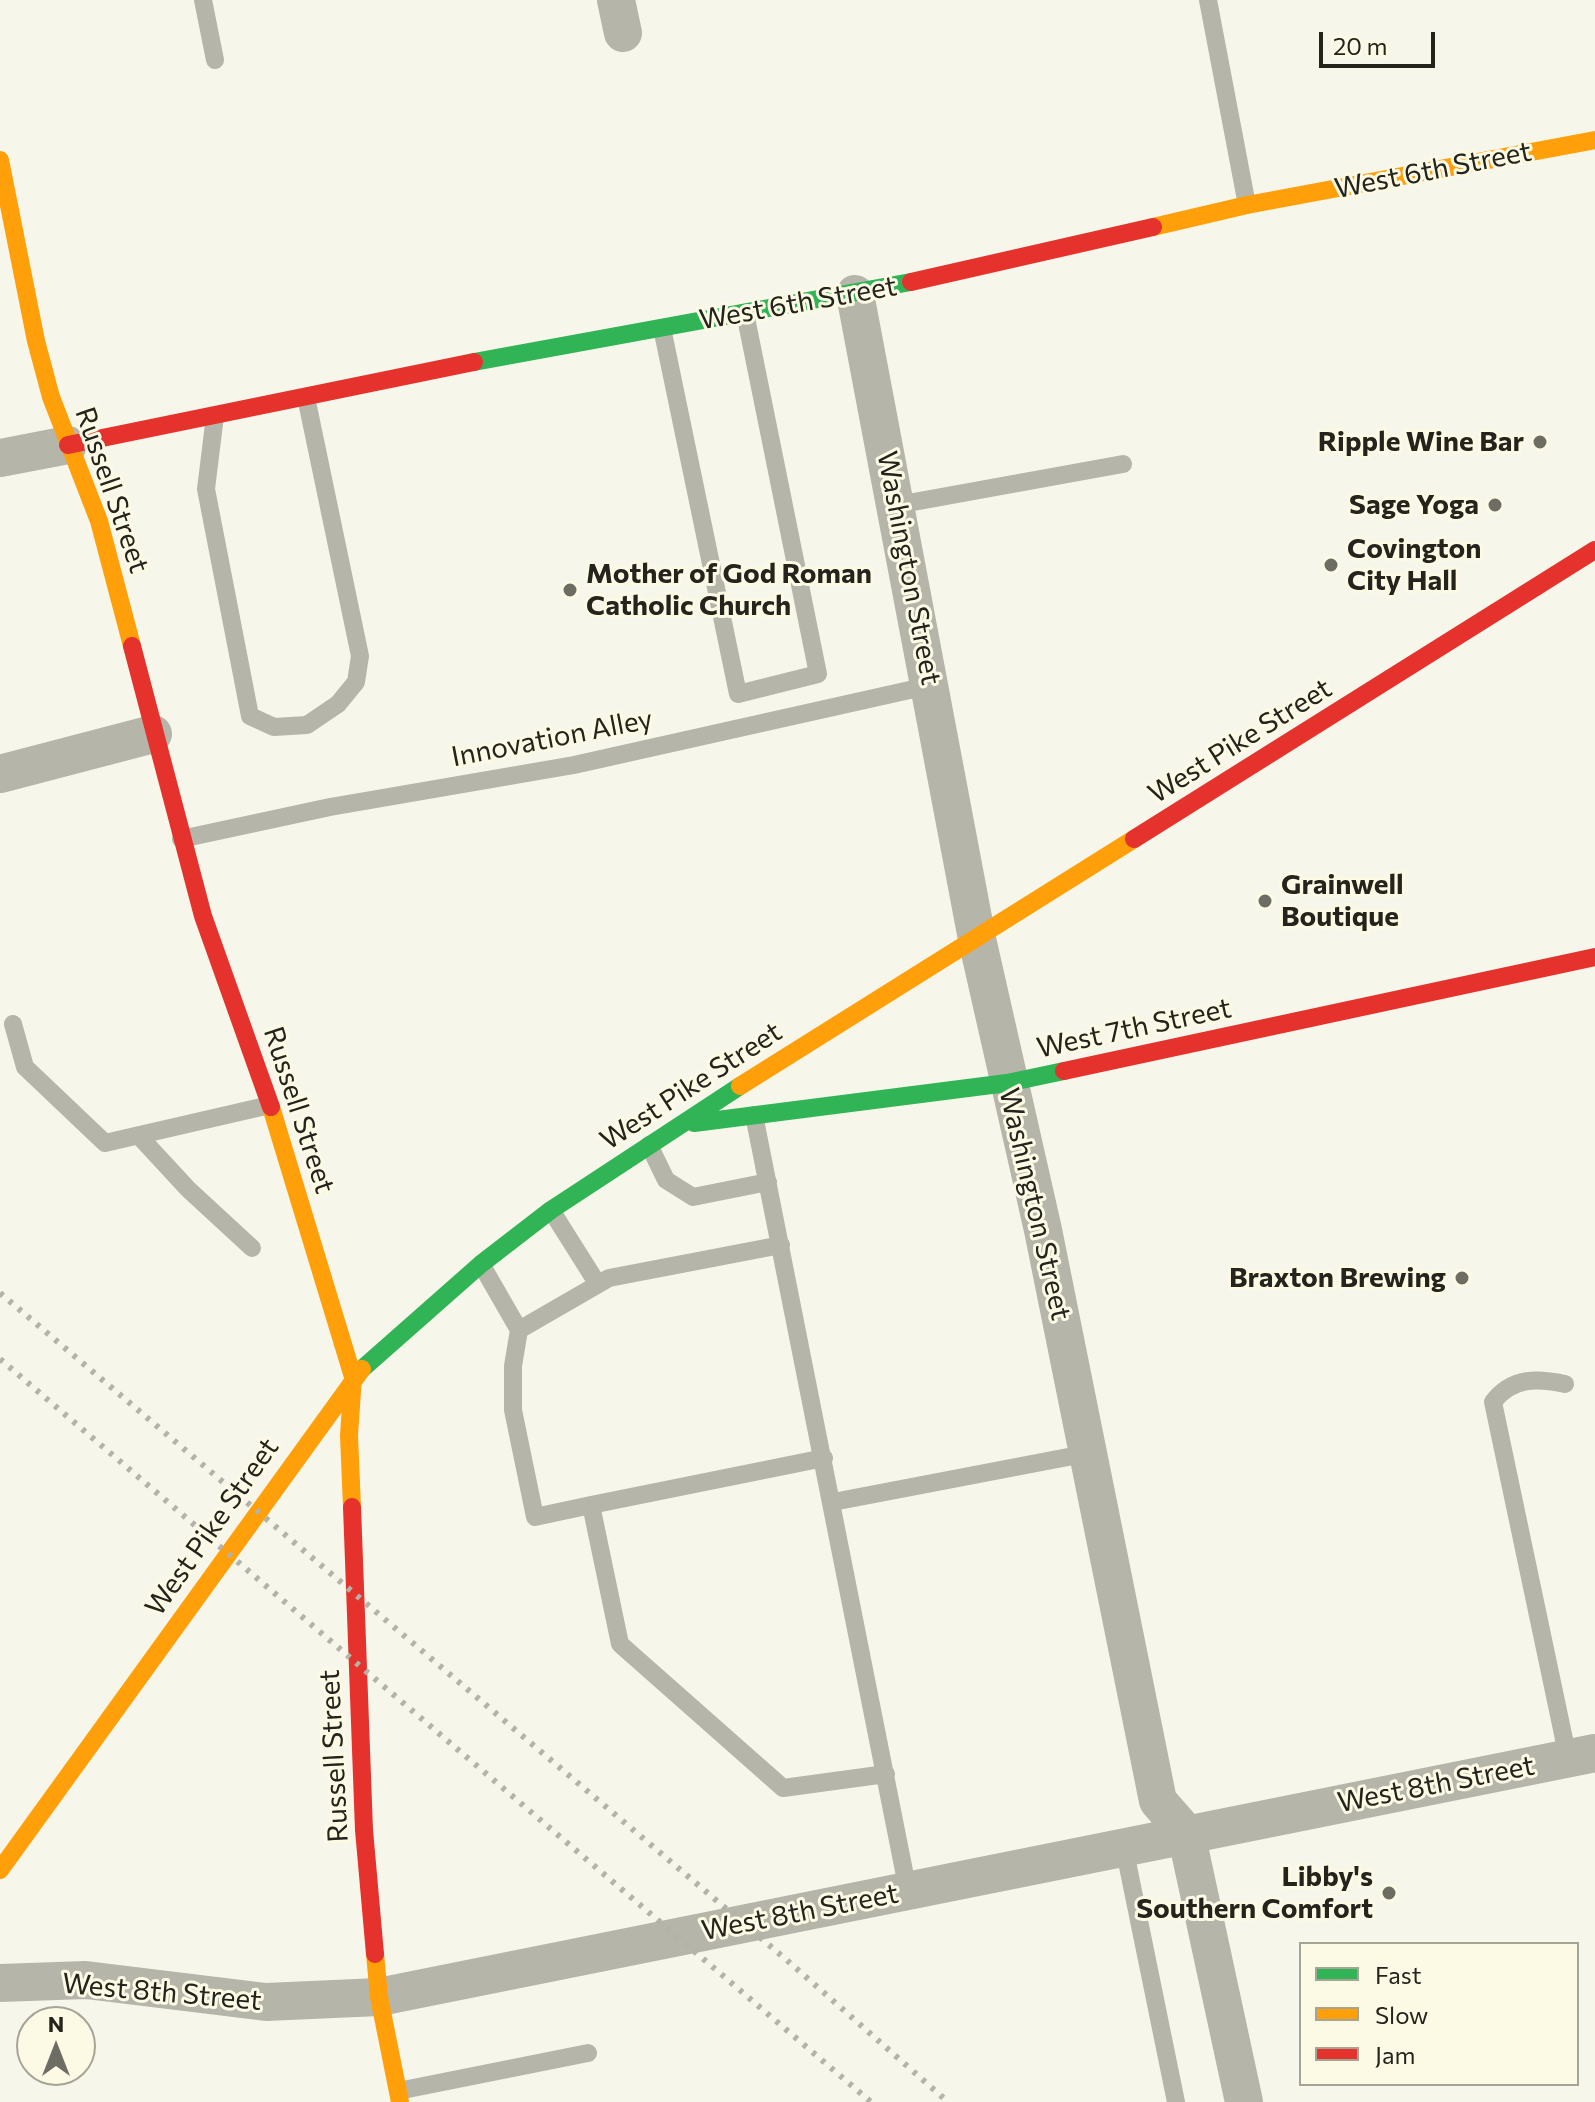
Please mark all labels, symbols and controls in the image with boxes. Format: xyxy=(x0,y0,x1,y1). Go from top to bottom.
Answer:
scale bar xyxy=(1323,16,1439,66)
text: 20 m xyxy=(1333,31,1387,60)
street label: West 6th Street xyxy=(1332,134,1534,206)
street label: West 6th Street xyxy=(697,269,899,337)
street label: Russell Street xyxy=(68,403,156,577)
place label: Ripple Wine Bar xyxy=(1318,425,1524,459)
marker: Ripple Wine Bar xyxy=(1531,433,1549,451)
street label: Washington Street xyxy=(870,448,948,688)
place label: Sage Yoga xyxy=(1349,488,1479,522)
marker: Sage Yoga xyxy=(1486,496,1504,514)
place label: Covington City Hall xyxy=(1347,532,1482,598)
marker: Covington City Hall xyxy=(1322,556,1340,574)
place label: Mother of God Roman Catholic Church xyxy=(586,557,872,623)
marker: Mother of God Roman Catholic Church xyxy=(561,581,579,599)
street label: West Pike Street xyxy=(1142,671,1338,811)
street label: Innovation Alley xyxy=(449,702,655,774)
place label: Grainwell Boutique xyxy=(1281,868,1404,934)
marker: Grainwell Boutique xyxy=(1256,892,1274,910)
street label: West 7th Street xyxy=(1034,991,1234,1065)
street label: West Pike Street xyxy=(594,1015,788,1157)
street label: Russell Street xyxy=(256,1022,342,1198)
street label: Washington Street xyxy=(992,1085,1078,1323)
place label: Braxton Brewing xyxy=(1229,1261,1446,1295)
marker: Braxton Brewing xyxy=(1453,1269,1471,1287)
street label: West Pike Street xyxy=(138,1432,286,1622)
street label: Russell Street xyxy=(313,1669,355,1843)
street label: West 8th Street xyxy=(1335,1748,1537,1820)
place label: Libby's Southern Comfort xyxy=(1136,1860,1373,1926)
street label: West 8th Street xyxy=(699,1876,901,1948)
marker: Libby's Southern Comfort xyxy=(1380,1884,1398,1902)
legend xyxy=(1299,1942,1579,2086)
text: Fast xyxy=(1375,1960,1422,1989)
street label: West 8th Street xyxy=(61,1967,263,2017)
text: Slow xyxy=(1375,2000,1428,2029)
north arrow xyxy=(16,2006,96,2086)
text: N xyxy=(48,2010,64,2037)
text: Jam xyxy=(1375,2040,1415,2069)

